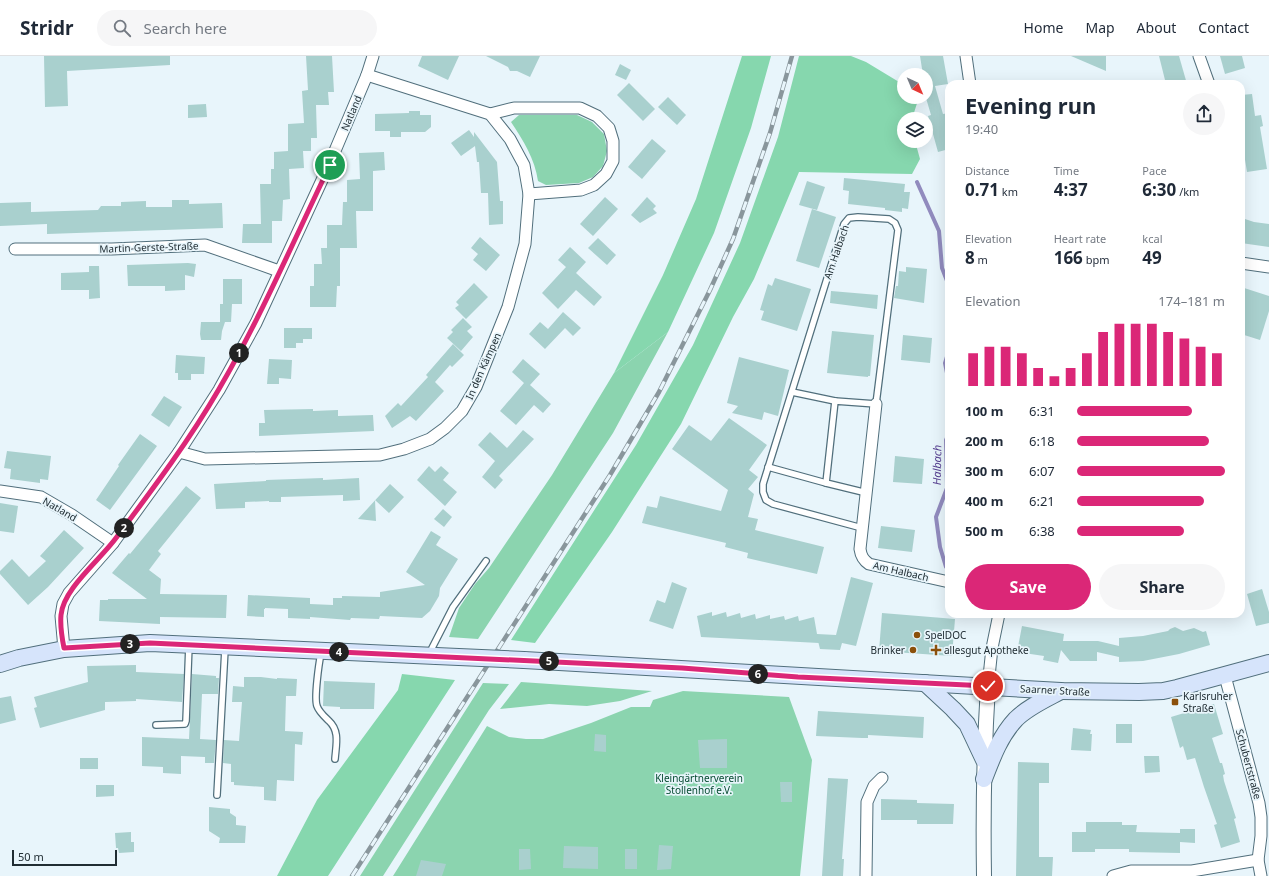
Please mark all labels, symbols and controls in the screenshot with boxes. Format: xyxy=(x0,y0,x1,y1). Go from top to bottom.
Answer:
search box xyxy=(97,10,377,46)
text: Stridr xyxy=(20,15,73,41)
icon: search xyxy=(111,17,133,39)
text: Search here xyxy=(143,18,227,38)
text: Home xyxy=(1024,18,1063,37)
text: Map xyxy=(1085,18,1115,37)
text: About xyxy=(1137,18,1176,37)
text: Contact xyxy=(1198,18,1249,37)
north arrow xyxy=(897,68,933,104)
map controls xyxy=(897,68,933,148)
text: Evening run xyxy=(965,90,1096,120)
street label: Natland xyxy=(337,93,365,133)
button: share xyxy=(1183,93,1225,135)
button: layers xyxy=(897,112,933,148)
text: 19:40 xyxy=(965,120,998,138)
pin xyxy=(313,148,347,182)
icon: arrive xyxy=(319,154,341,176)
text: Distance xyxy=(965,163,1010,178)
text: Time xyxy=(1054,163,1079,178)
text: Pace xyxy=(1142,163,1167,178)
text: 0.71 xyxy=(965,178,999,201)
text: 4:37 xyxy=(1054,178,1088,201)
text: 6:30 xyxy=(1142,178,1176,201)
text: km xyxy=(999,184,1018,199)
text: /km xyxy=(1176,184,1199,199)
street label: Am Halbach xyxy=(820,223,852,281)
text: Elevation xyxy=(965,231,1012,246)
text: Heart rate xyxy=(1054,231,1106,246)
text: kcal xyxy=(1142,231,1163,246)
street label: Martin-Gerste-Straße xyxy=(99,238,199,256)
text: 8 xyxy=(965,246,975,269)
text: 166 xyxy=(1054,246,1083,269)
text: 49 xyxy=(1142,246,1162,269)
text: m xyxy=(975,252,988,267)
text: bpm xyxy=(1083,252,1110,267)
text: Elevation xyxy=(965,292,1021,310)
text: 174–181 m xyxy=(1158,292,1225,310)
street label: In den Kämpen xyxy=(462,330,504,402)
pin: 1 xyxy=(229,343,249,363)
text: 1 xyxy=(236,345,242,360)
text: 100 m xyxy=(965,402,1003,420)
text: 6:31 xyxy=(1029,402,1055,420)
text: 200 m xyxy=(965,432,1003,450)
text: 6:18 xyxy=(1029,432,1055,450)
water label: Halbach xyxy=(929,445,944,485)
text: 300 m xyxy=(965,462,1003,480)
text: 6:07 xyxy=(1029,462,1055,480)
text: 400 m xyxy=(965,492,1003,510)
text: 6:21 xyxy=(1029,492,1055,510)
street label: Natland xyxy=(40,494,80,524)
pin: 2 xyxy=(114,518,134,538)
text: 2 xyxy=(121,520,127,535)
text: 500 m xyxy=(965,522,1003,540)
text: 6:38 xyxy=(1029,522,1055,540)
street label: Am Halbach xyxy=(872,558,930,584)
button: Save xyxy=(965,564,1091,610)
button: Share xyxy=(1099,564,1225,610)
place label: SpelDOC xyxy=(925,628,967,642)
marker: SpelDOC xyxy=(912,630,922,640)
pin: 3 xyxy=(120,634,140,654)
text: 3 xyxy=(127,636,133,651)
pin: 4 xyxy=(329,642,349,662)
place label: Brinker xyxy=(871,643,905,657)
place label: allesgut Apotheke xyxy=(944,643,1029,657)
text: 4 xyxy=(336,644,342,659)
marker: Brinker xyxy=(908,645,918,655)
marker: allesgut Apotheke xyxy=(931,645,941,655)
pin: 5 xyxy=(539,651,559,671)
text: 5 xyxy=(546,653,552,668)
pin: 6 xyxy=(748,664,768,684)
text: 6 xyxy=(755,666,761,681)
pin xyxy=(971,669,1005,703)
icon: check xyxy=(977,675,999,697)
street label: Saarner Straße xyxy=(1020,681,1091,699)
place label: Karlsruher Straße xyxy=(1183,689,1233,715)
marker: Karlsruher Straße xyxy=(1170,697,1180,707)
street label: Schubertstraße xyxy=(1233,727,1265,801)
park label: Kleingärtnerverein Stollenhof e.V. xyxy=(655,771,743,797)
scale bar xyxy=(12,848,117,867)
text: 50 m xyxy=(18,849,44,864)

